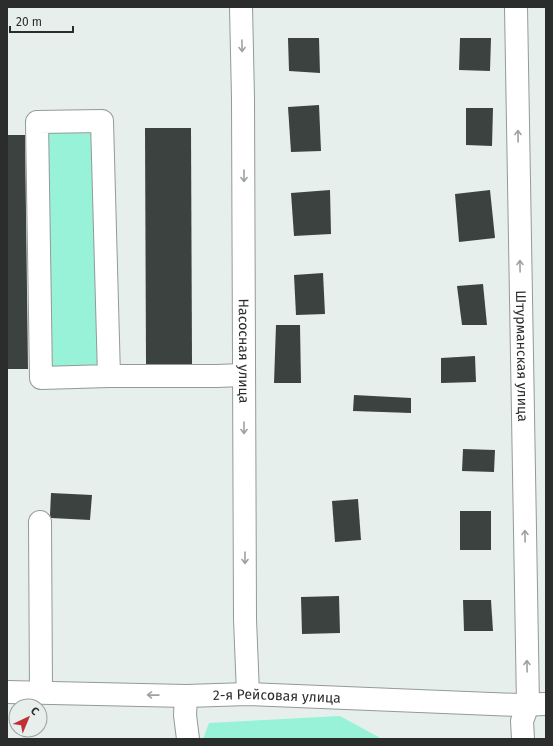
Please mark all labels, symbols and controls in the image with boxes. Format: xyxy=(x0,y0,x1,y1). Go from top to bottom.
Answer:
scale bar xyxy=(10,8,73,34)
text: 20 m xyxy=(16,15,42,29)
one-way arrow xyxy=(238,39,246,52)
one-way arrow xyxy=(514,130,522,143)
one-way arrow xyxy=(240,169,247,182)
one-way arrow xyxy=(516,260,524,273)
street label: Штурманская улица xyxy=(512,290,532,422)
street label: Насосная улица xyxy=(235,298,253,403)
one-way arrow xyxy=(240,421,248,434)
one-way arrow xyxy=(521,530,529,543)
one-way arrow xyxy=(241,551,249,564)
one-way arrow xyxy=(523,660,531,673)
street label: 2-я Рейсовая улица xyxy=(213,685,341,706)
one-way arrow xyxy=(147,691,160,699)
north arrow xyxy=(8,698,48,738)
text: С xyxy=(28,704,42,719)

